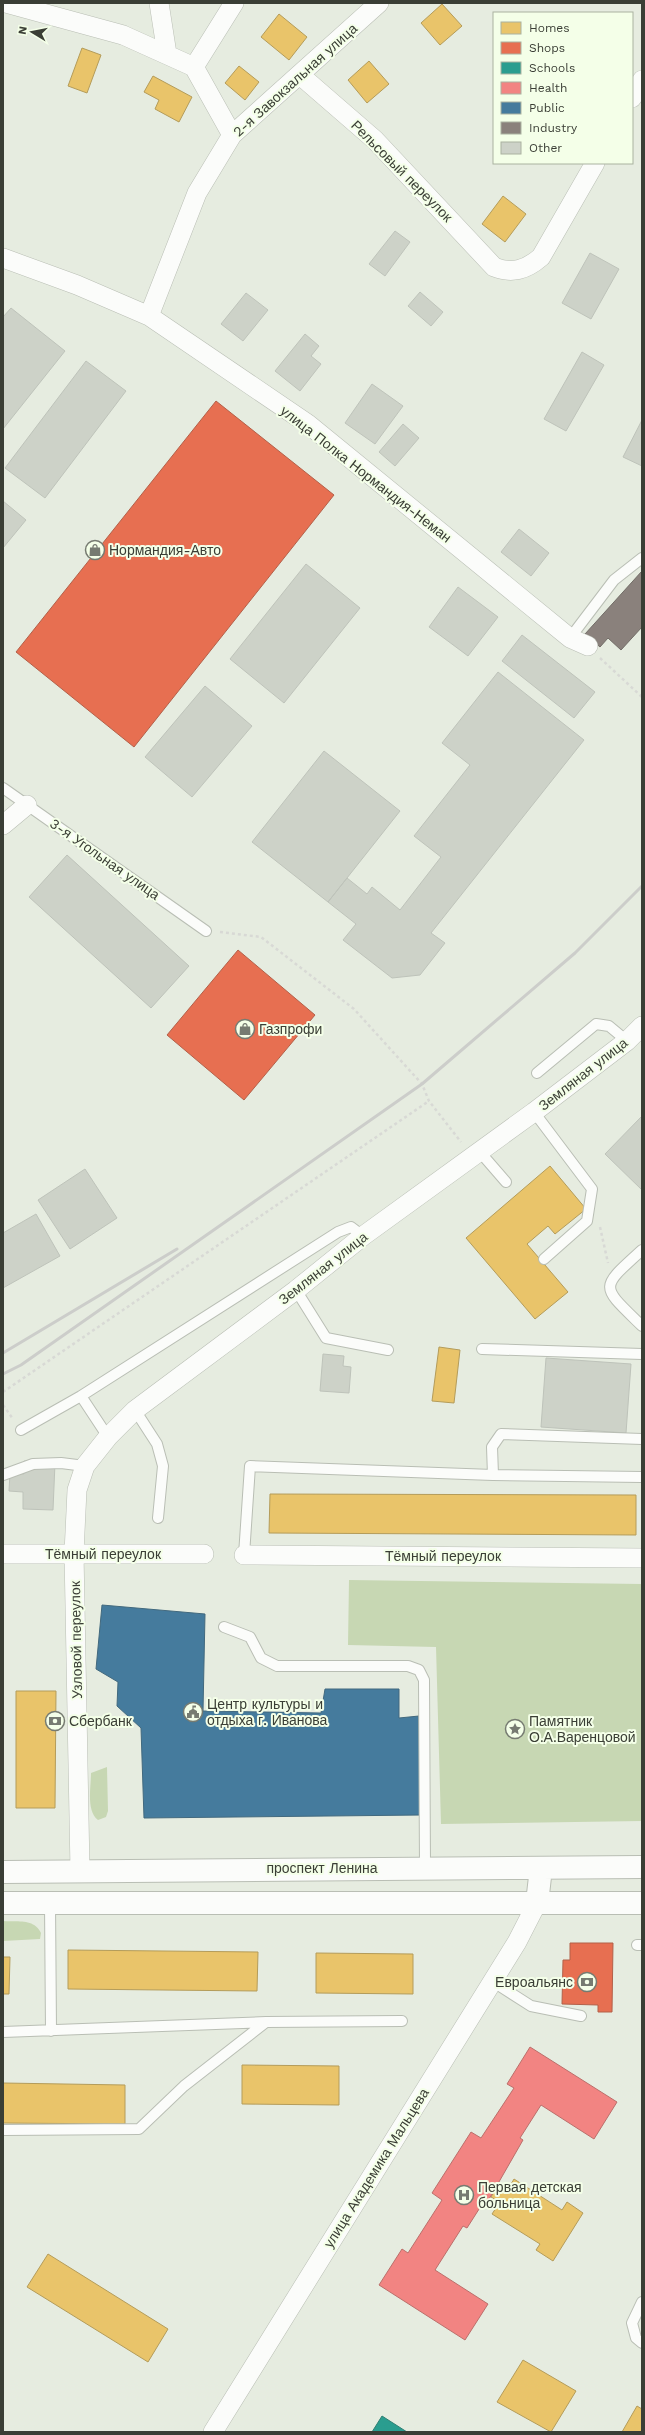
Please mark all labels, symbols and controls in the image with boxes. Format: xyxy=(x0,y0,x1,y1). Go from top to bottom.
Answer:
north arrow xyxy=(12,12,52,52)
legend xyxy=(493,12,633,164)
street label: 2-я Завокзальная улица xyxy=(230,20,360,140)
text: Homes xyxy=(529,21,570,35)
text: N xyxy=(16,25,30,35)
text: Shops xyxy=(529,41,565,55)
text: Schools xyxy=(529,61,575,75)
text: Health xyxy=(529,81,567,95)
text: Public xyxy=(529,101,565,115)
street label: Рельсовый переулок xyxy=(348,117,456,225)
text: Industry xyxy=(529,121,578,135)
text: Other xyxy=(529,141,562,155)
street label: улица Полка Нормандия-Неман xyxy=(277,402,455,546)
shop icon: Нормандия-Авто xyxy=(84,539,106,561)
place label: Нормандия-Авто xyxy=(109,542,221,558)
street label: 3-я Угольная улица xyxy=(47,815,163,903)
shop icon: Газпрофи xyxy=(234,1018,256,1040)
place label: Газпрофи xyxy=(259,1021,322,1037)
street label: Земляная улица xyxy=(536,1034,631,1114)
street label: Земляная улица xyxy=(276,1228,371,1308)
street label: Тёмный переулок xyxy=(45,1546,162,1562)
street label: Тёмный переулок xyxy=(385,1548,502,1564)
street label: Узловой переулок xyxy=(67,1580,85,1699)
place label: Центр культуры и отдыха г. Иванова xyxy=(207,1696,328,1728)
public building icon: Центр культуры и отдыха г. Иванова xyxy=(182,1701,204,1723)
bank icon: Сбербанк xyxy=(44,1710,66,1732)
place label: Сбербанк xyxy=(69,1713,133,1729)
place label: Памятник О.А.Варенцовой xyxy=(529,1713,636,1745)
place icon: Памятник О.А.Варенцовой xyxy=(504,1718,526,1740)
street label: проспект Ленина xyxy=(266,1860,378,1876)
bank icon: Евроальянс xyxy=(576,1971,598,1993)
place label: Евроальянс xyxy=(495,1974,573,1990)
street label: улица Академика Мальцева xyxy=(320,2085,432,2251)
place label: Первая детская больница xyxy=(478,2179,582,2211)
hospital icon: Первая детская больница xyxy=(453,2184,475,2206)

